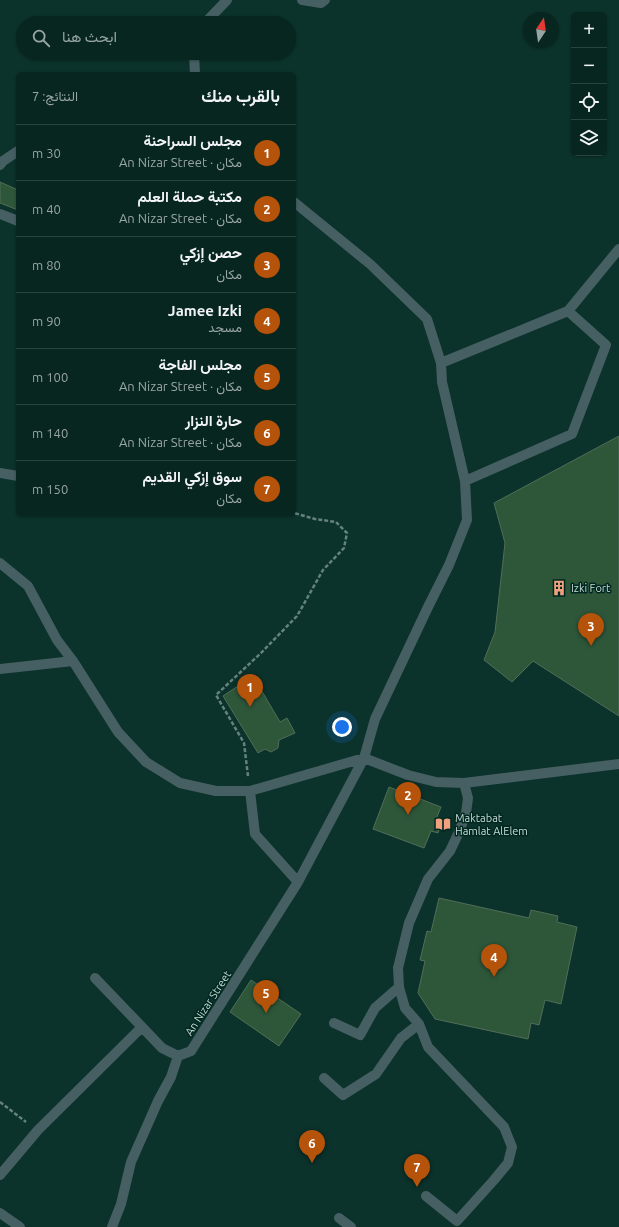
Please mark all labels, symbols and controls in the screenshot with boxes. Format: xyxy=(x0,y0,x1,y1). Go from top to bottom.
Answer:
north arrow xyxy=(523,12,559,48)
map controls xyxy=(571,12,607,156)
button: + xyxy=(571,12,607,48)
search box xyxy=(16,16,296,60)
icon: search xyxy=(30,27,52,49)
text: ابحث هنا xyxy=(62,28,117,45)
button: − xyxy=(571,48,607,84)
button: locate xyxy=(571,84,607,120)
text: بالقرب منك xyxy=(201,86,280,105)
text: النتائج: 7 xyxy=(32,89,78,103)
button: layers xyxy=(571,120,607,156)
text: مجلس السراحنة xyxy=(144,132,242,149)
text: 30 m xyxy=(32,146,61,160)
text: 1 xyxy=(263,146,271,160)
text: مكان · An Nizar Street xyxy=(119,155,242,169)
text: مكتبة حملة العلم xyxy=(138,188,242,205)
text: 40 m xyxy=(32,202,61,216)
text: 2 xyxy=(263,202,271,216)
text: مكان · An Nizar Street xyxy=(119,211,242,225)
text: حصن إزكي xyxy=(180,244,242,261)
text: 80 m xyxy=(32,258,61,272)
text: 3 xyxy=(263,258,271,272)
text: مكان xyxy=(216,267,242,281)
text: Jamee Izki xyxy=(168,302,242,319)
text: 90 m xyxy=(32,314,61,328)
text: 4 xyxy=(263,314,271,328)
text: مسجد xyxy=(208,320,242,334)
text: مجلس الفاجة xyxy=(158,356,242,373)
text: 100 m xyxy=(32,370,68,384)
text: 5 xyxy=(263,370,271,384)
text: مكان · An Nizar Street xyxy=(119,379,242,393)
text: حارة النزار xyxy=(185,412,242,429)
text: 140 m xyxy=(32,426,68,440)
text: 6 xyxy=(263,426,271,440)
text: مكان · An Nizar Street xyxy=(119,435,242,449)
text: سوق إزكي القديم xyxy=(142,468,242,485)
text: 150 m xyxy=(32,482,68,496)
text: 7 xyxy=(263,482,271,496)
text: مكان xyxy=(216,491,242,505)
building icon: Izki Fort xyxy=(550,579,568,597)
place label: Izki Fort xyxy=(571,582,611,594)
pin: 3 xyxy=(578,613,604,646)
pin: 1 xyxy=(237,674,263,707)
your location xyxy=(332,717,352,737)
pin: 2 xyxy=(395,782,421,815)
place label: Maktabat Hamlat AlElem xyxy=(455,812,528,837)
library icon: Maktabat Hamlat AlElem xyxy=(434,815,452,833)
pin: 4 xyxy=(481,944,507,977)
street label: An Nizar Street xyxy=(183,968,234,1038)
pin: 5 xyxy=(253,980,279,1013)
pin: 6 xyxy=(299,1130,325,1163)
pin: 7 xyxy=(404,1154,430,1187)

